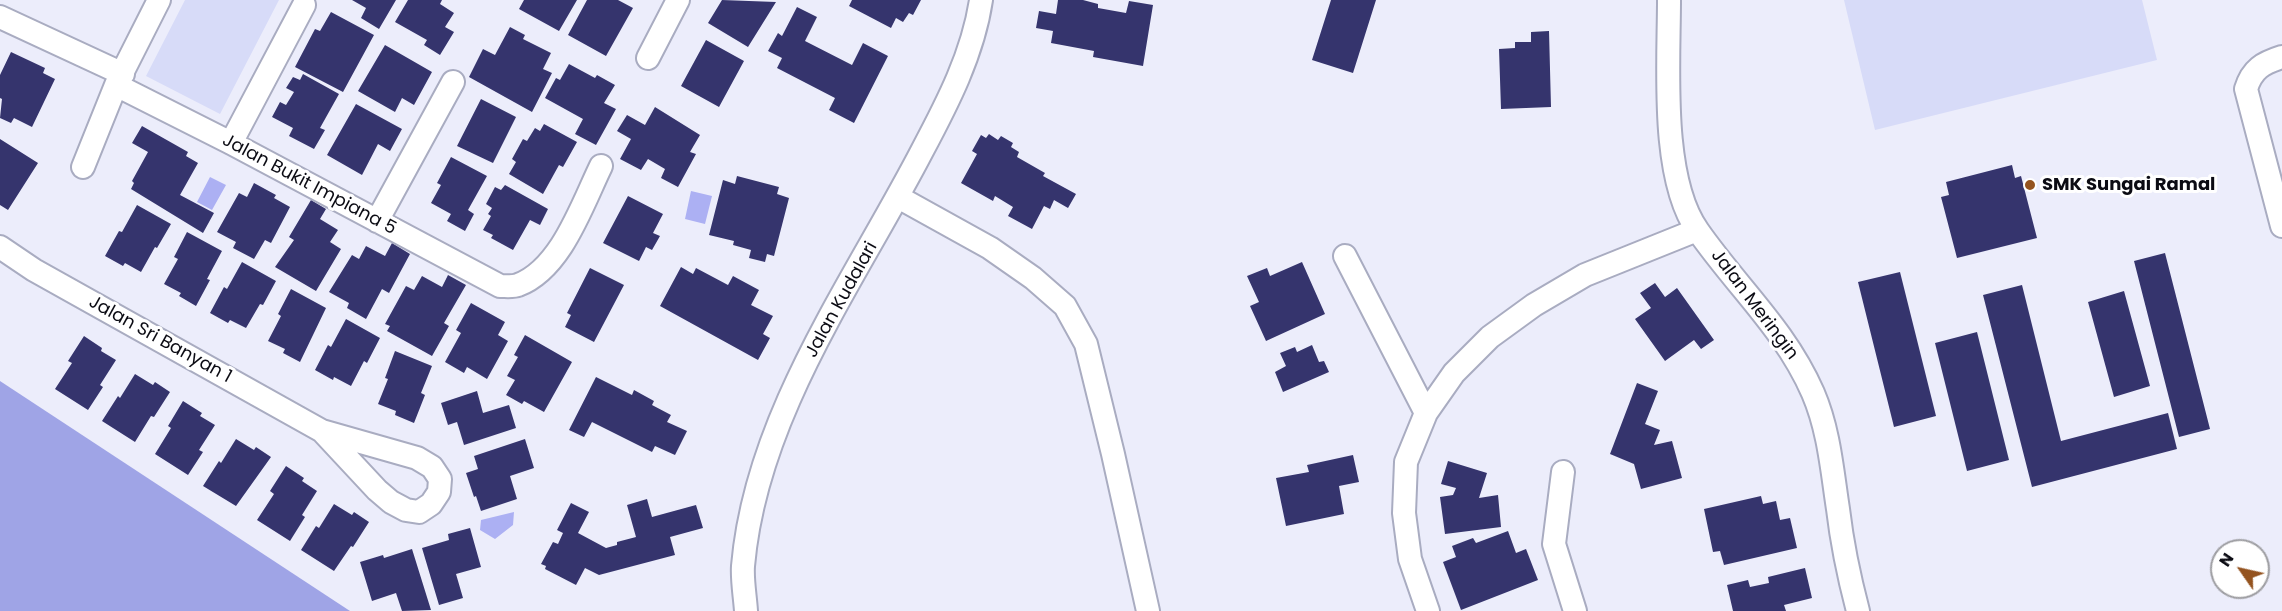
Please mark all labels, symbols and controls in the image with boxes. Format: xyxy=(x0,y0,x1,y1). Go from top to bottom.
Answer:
street label: Jalan Bukit Impiana 5 xyxy=(218,130,400,240)
place label: SMK Sungai Ramal xyxy=(2042,174,2215,196)
marker: SMK Sungai Ramal xyxy=(2023,178,2037,192)
street label: Jalan Kudalari xyxy=(801,238,883,362)
street label: Jalan Meringin xyxy=(1706,246,1802,364)
street label: Jalan Sri Banyan 1 xyxy=(85,292,235,388)
north arrow xyxy=(2210,539,2270,599)
text: N xyxy=(2213,548,2239,571)

